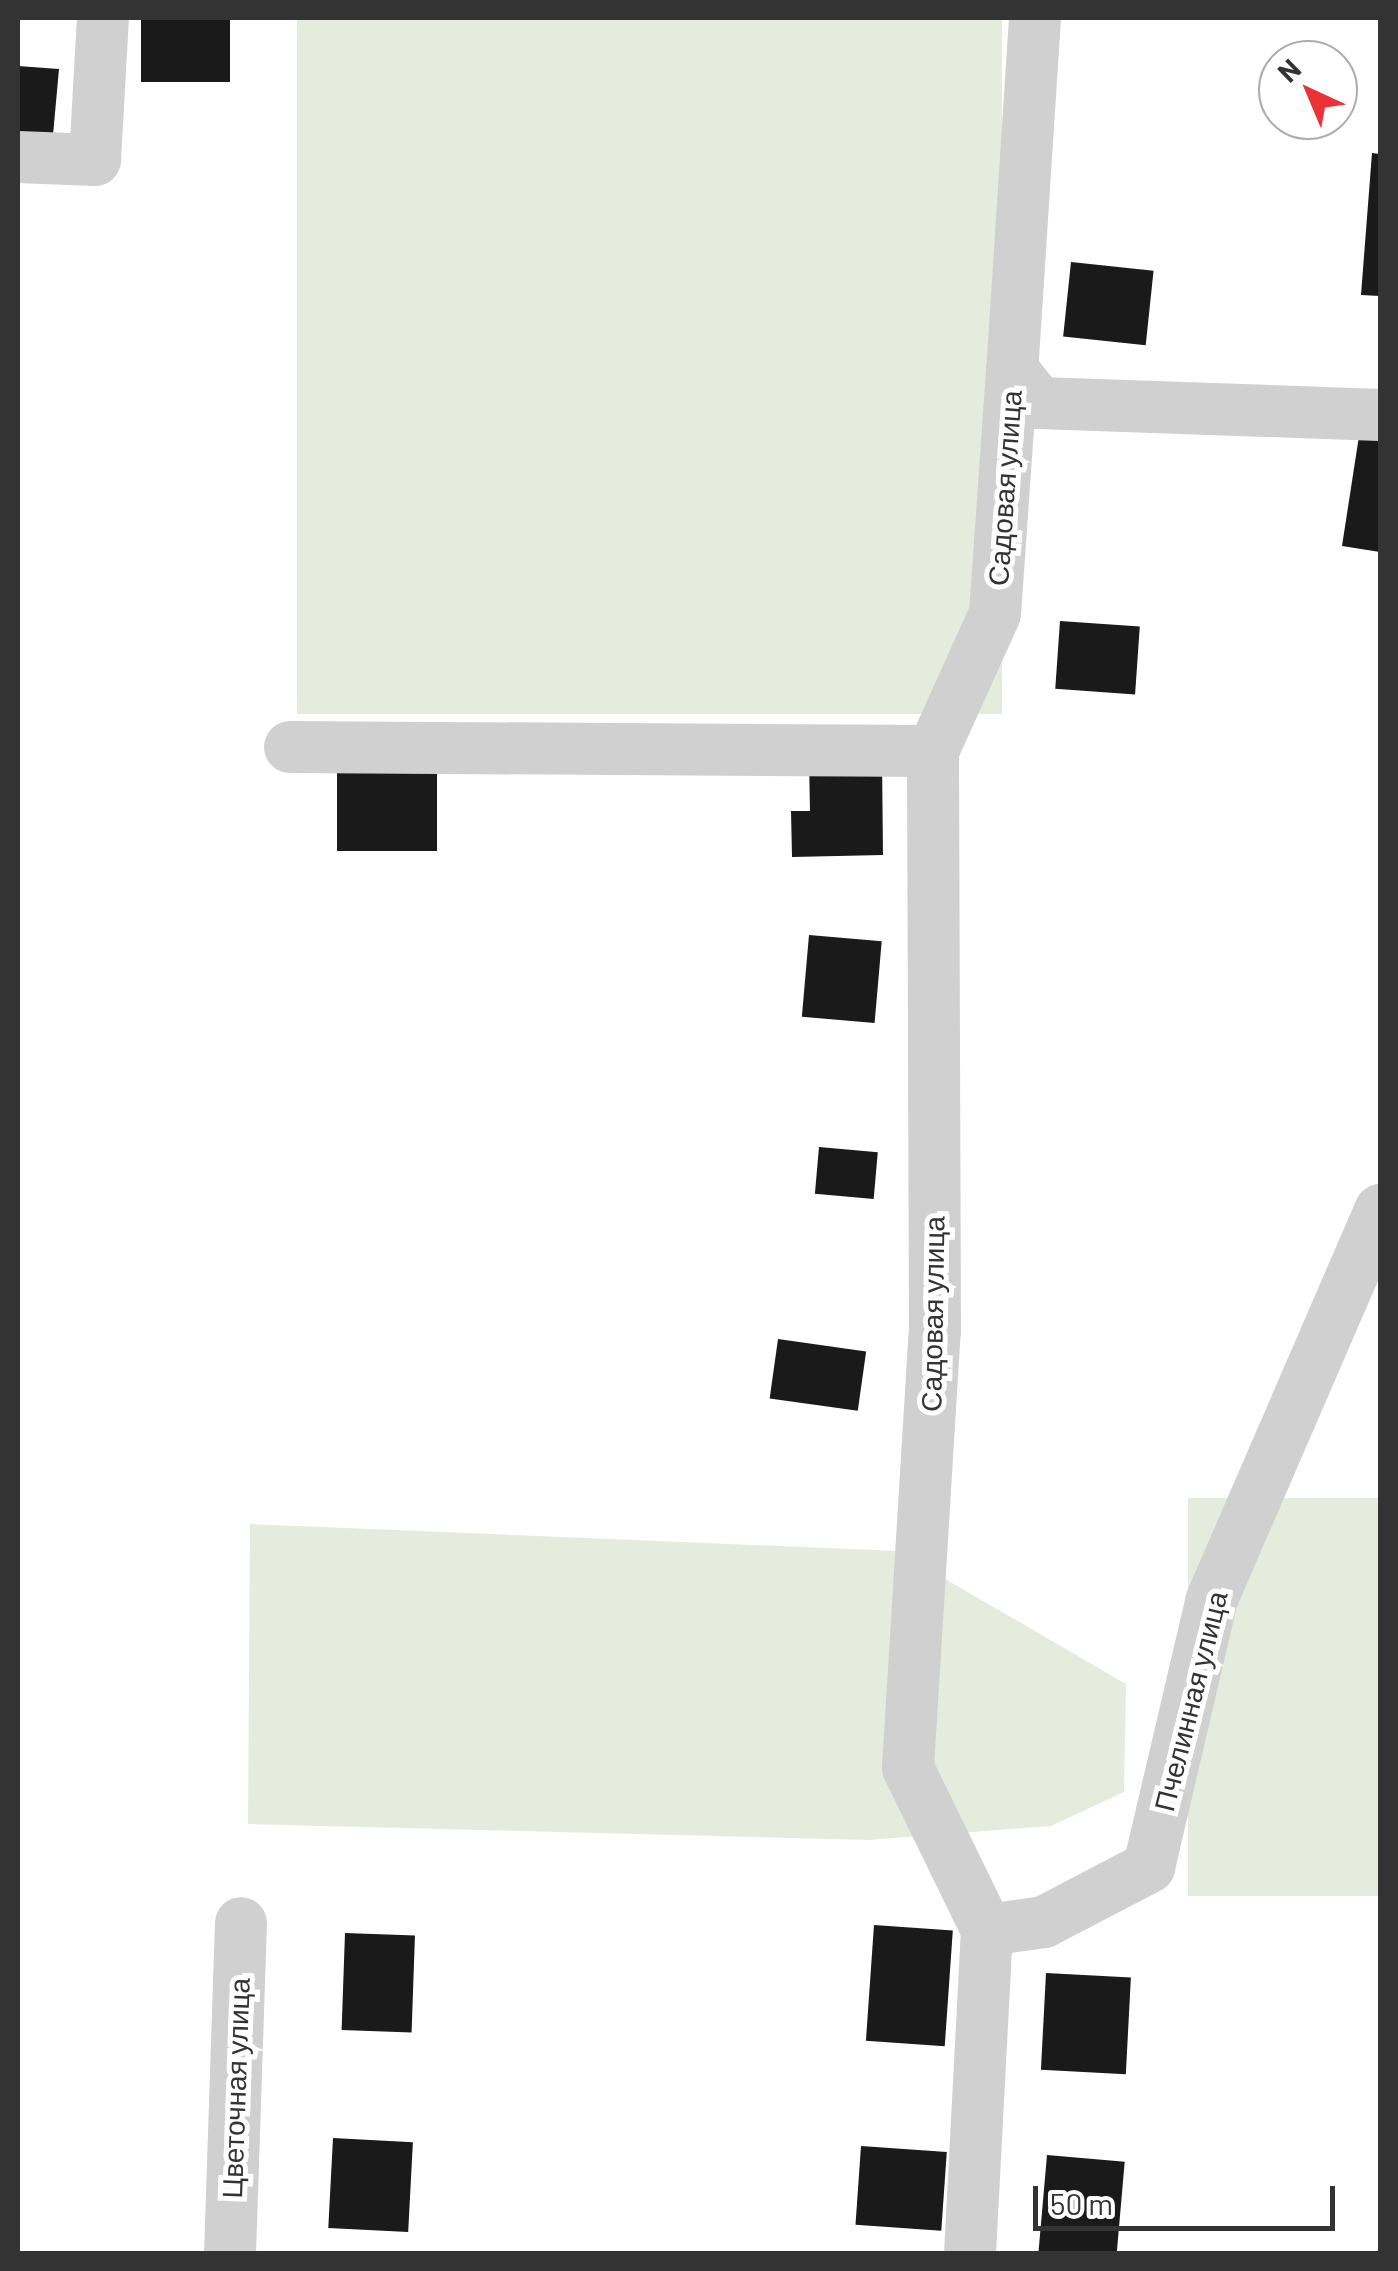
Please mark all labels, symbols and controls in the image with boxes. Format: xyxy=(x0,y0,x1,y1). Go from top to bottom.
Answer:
north arrow xyxy=(1258,40,1358,140)
text: N xyxy=(1270,51,1307,89)
street label: Садовая улица xyxy=(980,389,1028,587)
street label: Садовая улица xyxy=(913,1216,951,1412)
street label: Пчелинная улица xyxy=(1146,1588,1234,1814)
street label: Цветочная улица xyxy=(214,1977,256,2199)
scale bar xyxy=(1038,2166,1340,2228)
text: 50 m xyxy=(1050,2185,1113,2221)

